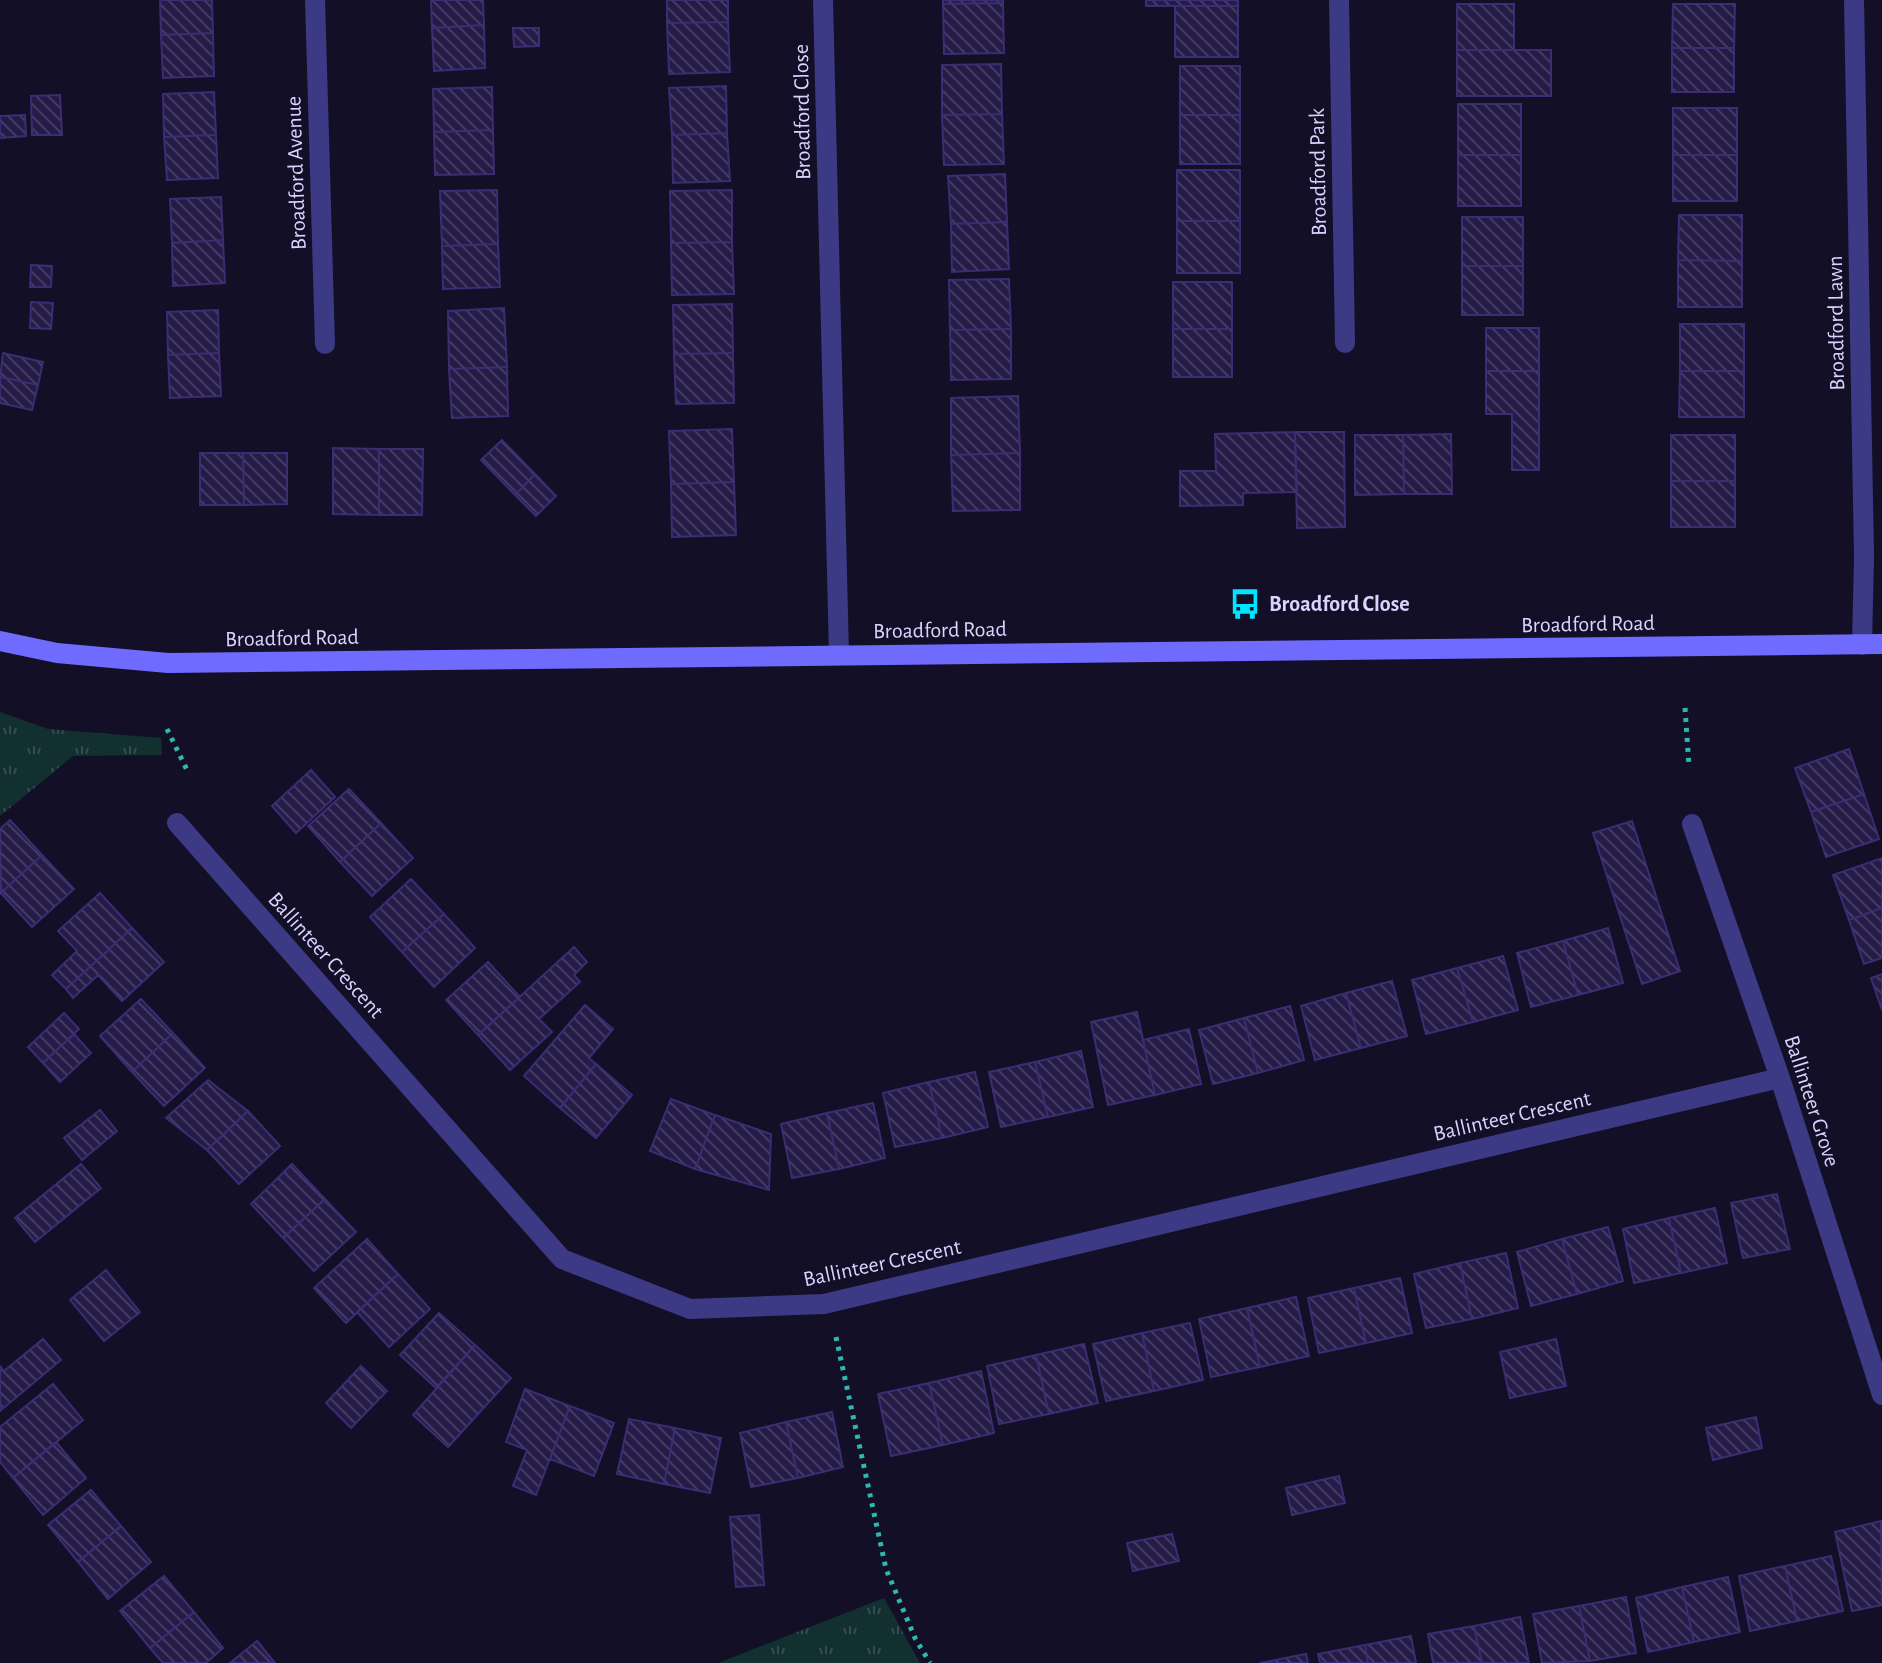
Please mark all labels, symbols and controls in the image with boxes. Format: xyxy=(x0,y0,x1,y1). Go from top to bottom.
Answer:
street label: Broadford Close xyxy=(790,44,814,180)
street label: Broadford Avenue xyxy=(282,96,310,250)
street label: Broadford Park xyxy=(1306,108,1330,236)
street label: Broadford Lawn xyxy=(1824,255,1848,391)
bus stop icon: Broadford Close xyxy=(1228,587,1262,621)
place label: Broadford Close xyxy=(1269,593,1410,615)
street label: Broadford Road xyxy=(1521,612,1655,636)
street label: Broadford Road xyxy=(873,618,1007,642)
street label: Broadford Road xyxy=(225,626,359,650)
street label: Ballinteer Crescent xyxy=(264,888,388,1022)
street label: Ballinteer Grove xyxy=(1780,1033,1844,1169)
street label: Ballinteer Crescent xyxy=(1431,1087,1593,1145)
street label: Ballinteer Crescent xyxy=(801,1236,963,1290)

